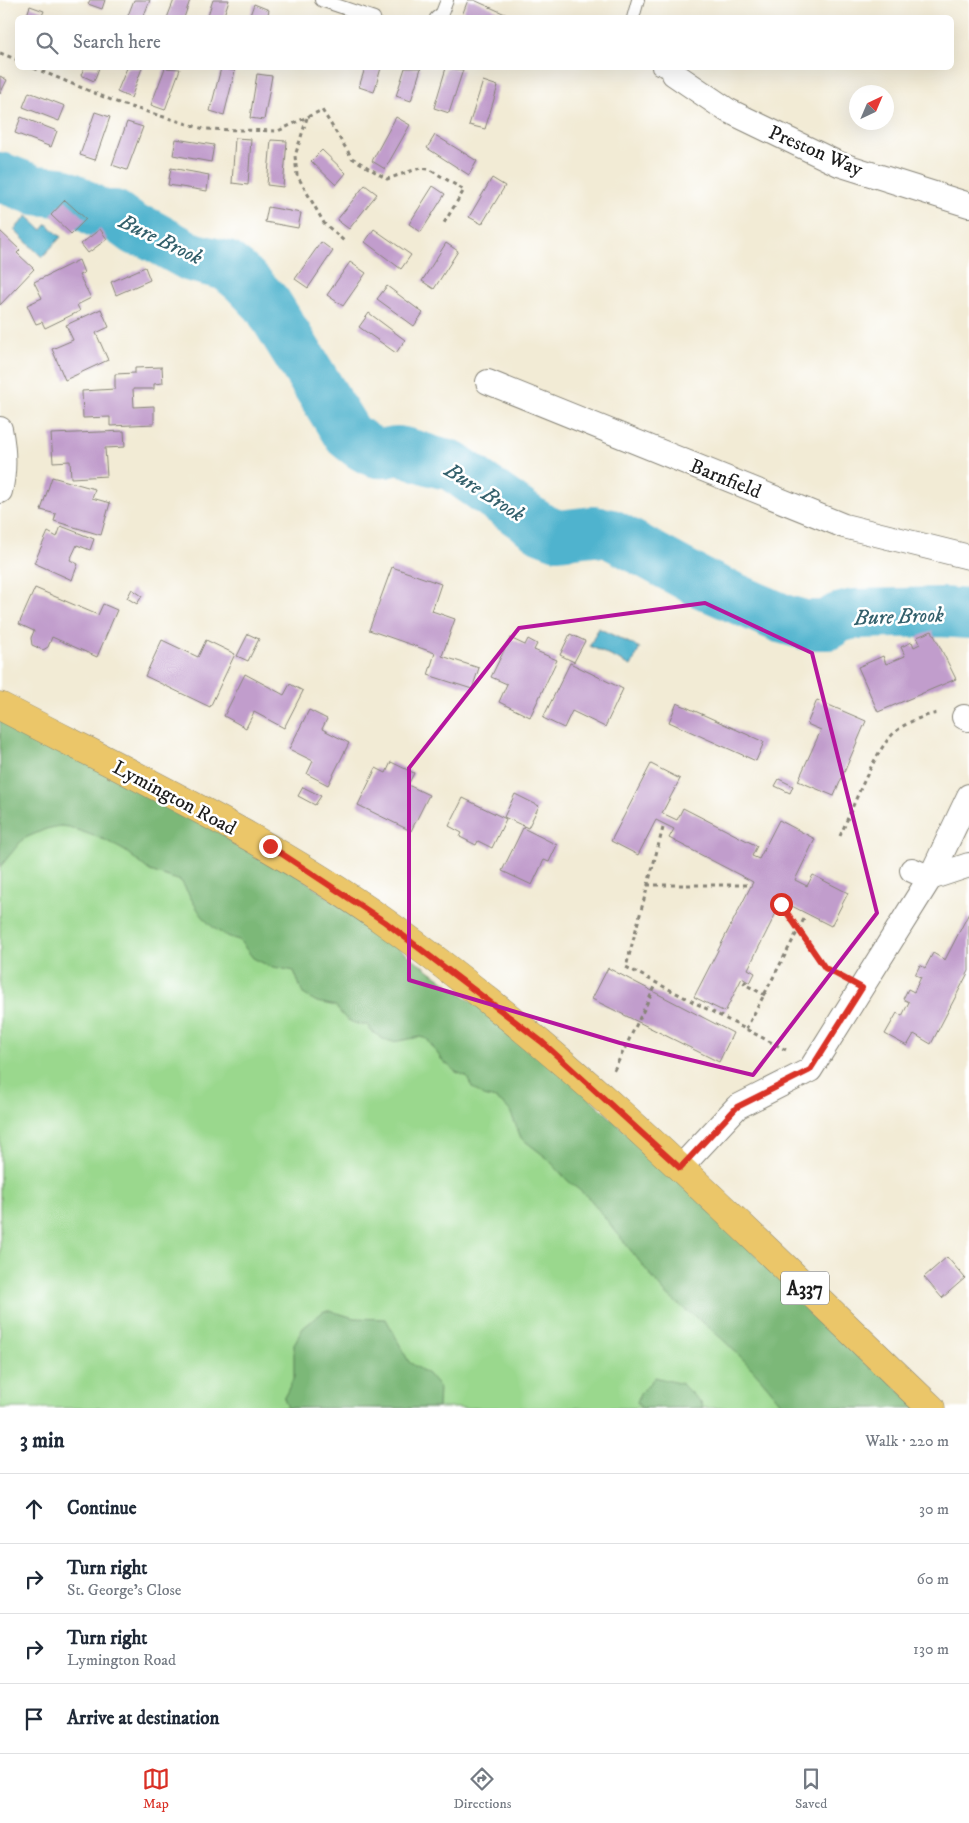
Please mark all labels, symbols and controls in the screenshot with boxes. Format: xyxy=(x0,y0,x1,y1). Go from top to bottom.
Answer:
search box xyxy=(15,15,954,70)
icon: search xyxy=(33,29,61,57)
text: Search here xyxy=(73,31,161,54)
north arrow xyxy=(849,85,894,130)
street label: Preston Way xyxy=(765,120,867,183)
water label: Bure Brook xyxy=(114,208,207,271)
street label: Barnfield xyxy=(686,454,765,505)
water label: Bure Brook xyxy=(439,457,529,528)
water label: Bure Brook xyxy=(853,602,945,632)
street label: Lymington Road xyxy=(108,755,240,841)
route end xyxy=(259,835,282,858)
route start xyxy=(770,893,793,916)
road number: A337 xyxy=(781,1272,829,1305)
text: 3 min xyxy=(20,1428,65,1454)
text: Walk · 220 m xyxy=(865,1431,949,1451)
icon: ahead xyxy=(20,1495,48,1523)
text: Continue xyxy=(67,1497,137,1520)
text: 30 m xyxy=(919,1499,949,1519)
text: Turn right xyxy=(67,1557,147,1580)
icon: right xyxy=(20,1565,48,1593)
text: 60 m xyxy=(917,1569,949,1589)
text: St. George's Close xyxy=(67,1580,181,1600)
text: Turn right xyxy=(67,1627,147,1650)
icon: right xyxy=(20,1635,48,1663)
text: 130 m xyxy=(913,1639,949,1659)
text: Lymington Road xyxy=(67,1650,176,1670)
icon: arrive xyxy=(20,1705,48,1733)
text: Arrive at destination xyxy=(67,1707,219,1730)
tab: Map xyxy=(142,1765,170,1813)
tab: Directions xyxy=(453,1765,511,1813)
tab: Saved xyxy=(795,1765,827,1813)

